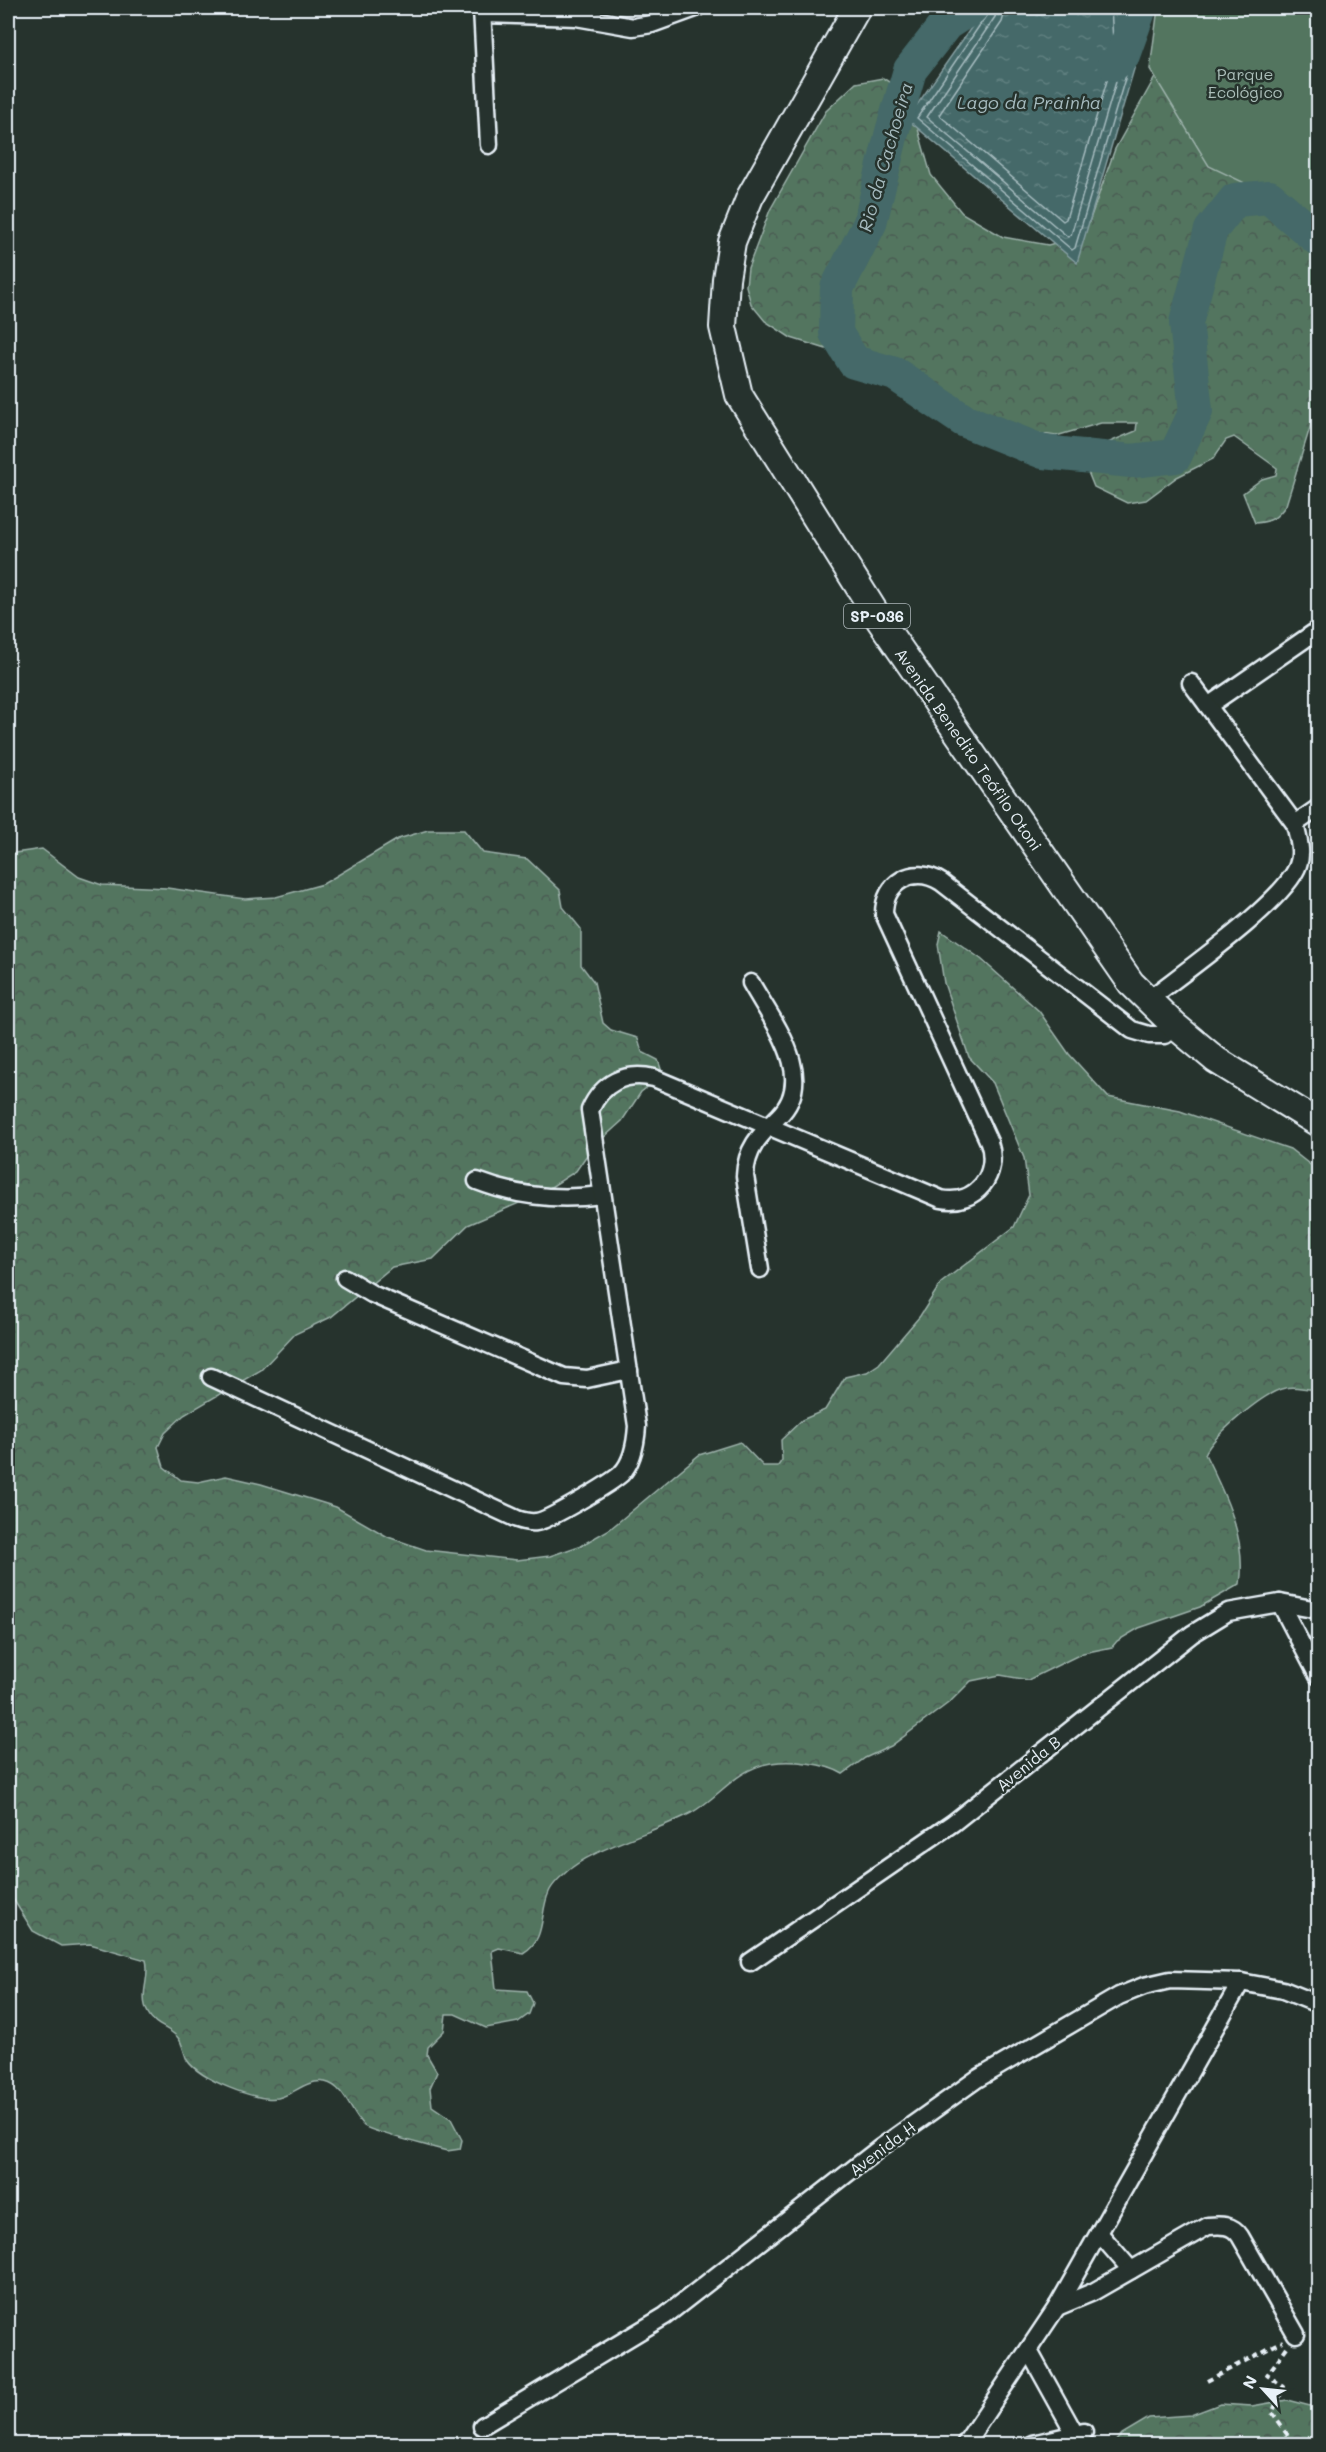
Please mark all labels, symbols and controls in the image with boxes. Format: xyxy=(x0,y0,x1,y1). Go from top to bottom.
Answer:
park label: Parque Ecológico xyxy=(1208,63,1282,102)
water label: Rio da Cachoeira xyxy=(852,80,918,234)
water label: Lago da Prainha xyxy=(957,90,1101,114)
road number: SP-036 xyxy=(844,604,910,628)
street label: Avenida Benedito Teófilo Otoni xyxy=(891,643,1047,855)
street label: Avenida B xyxy=(992,1731,1064,1795)
street label: Avenida H xyxy=(844,2116,920,2180)
north arrow xyxy=(1233,2359,1293,2419)
text: N xyxy=(1237,2372,1261,2392)

